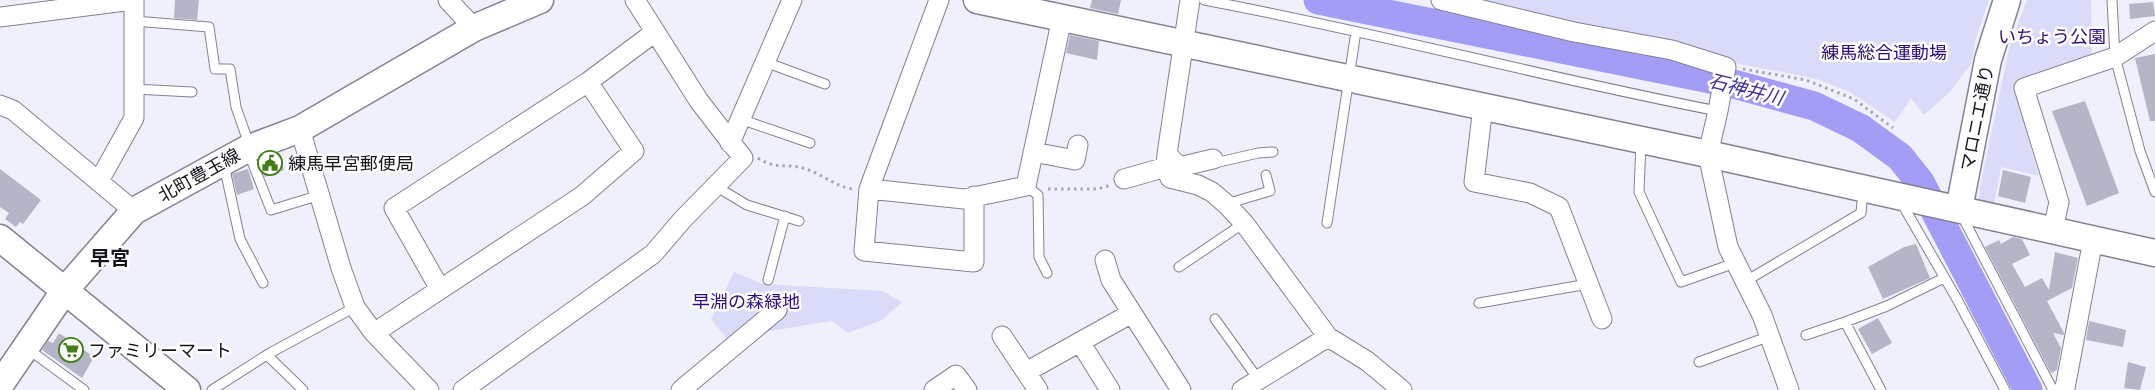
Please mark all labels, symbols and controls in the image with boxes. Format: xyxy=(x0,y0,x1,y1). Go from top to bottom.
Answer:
park label: いちょう公園 xyxy=(1998,25,2106,48)
park label: 練馬総合運動場 xyxy=(1821,41,1947,64)
street label: マロニエ通り xyxy=(1955,63,1999,173)
water label: 石神井川 xyxy=(1706,68,1788,110)
street label: 北町豊玉線 xyxy=(154,143,244,207)
public building icon: 練馬早宮郵便局 xyxy=(257,150,283,176)
place label: 練馬早宮郵便局 xyxy=(288,152,414,175)
district label: 早宮 xyxy=(90,245,130,270)
park label: 早淵の森緑地 xyxy=(692,290,800,313)
supermarket icon: ファミリーマート xyxy=(58,337,84,363)
place label: ファミリーマート xyxy=(88,339,232,362)

